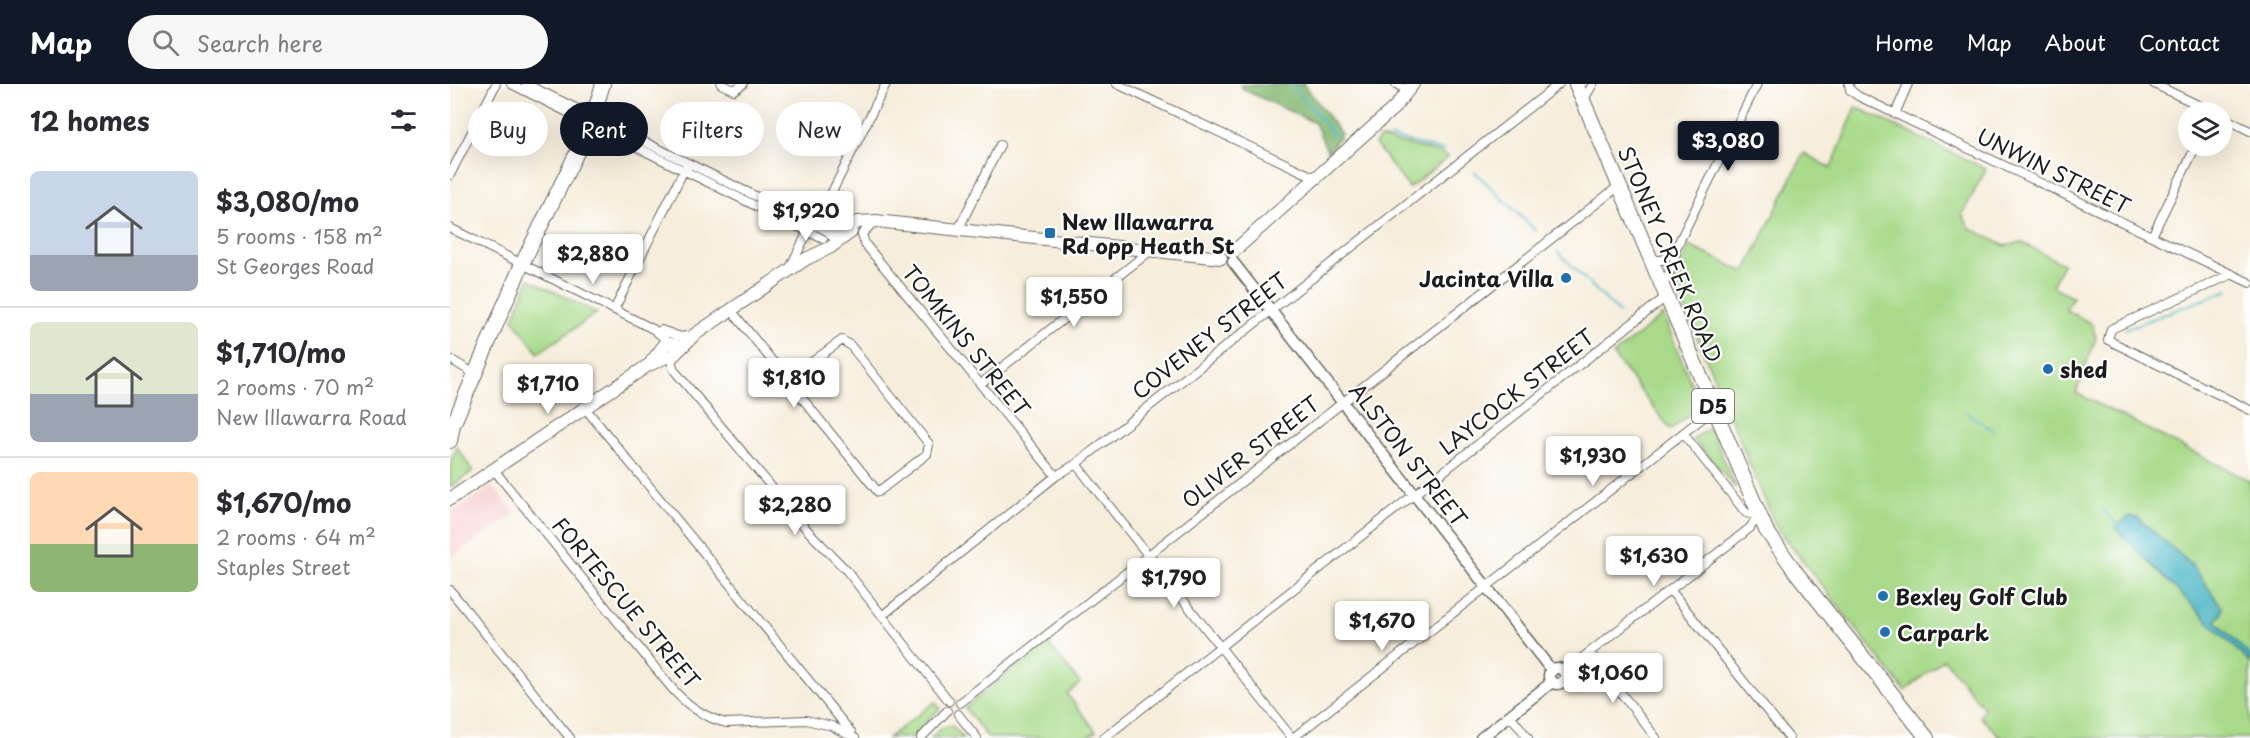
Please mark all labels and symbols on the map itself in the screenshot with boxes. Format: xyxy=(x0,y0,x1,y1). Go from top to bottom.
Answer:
street label: UNWIN STREET xyxy=(1972,119,2137,221)
pin: $3,080 xyxy=(1679,121,1777,172)
street label: STONEY CREEK ROAD xyxy=(1611,141,1731,367)
pin: $1,920 xyxy=(757,191,855,242)
place label: New Illawarra Rd opp Heath St xyxy=(1062,205,1235,261)
marker: New Illawarra Rd opp Heath St xyxy=(1043,226,1057,240)
pin: $2,880 xyxy=(544,234,642,285)
street label: TOMKINS STREET xyxy=(896,257,1039,423)
place label: Jacinta Villa xyxy=(1419,262,1554,294)
street label: COVENEY STREET xyxy=(1124,264,1294,406)
marker: Jacinta Villa xyxy=(1559,271,1573,285)
pin: $1,550 xyxy=(1025,277,1123,328)
street label: LAYCOCK STREET xyxy=(1432,320,1601,462)
place label: shed xyxy=(2060,353,2108,385)
pin: $1,810 xyxy=(745,358,843,409)
marker: shed xyxy=(2041,362,2055,376)
pin: $1,710 xyxy=(499,364,597,415)
street label: ALSTON STREET xyxy=(1343,375,1476,533)
street label: OLIVER STREET xyxy=(1174,387,1326,515)
road number: D5 xyxy=(1692,389,1734,423)
pin: $1,930 xyxy=(1544,436,1642,487)
pin: $2,280 xyxy=(746,485,844,536)
street label: FORTESCUE STREET xyxy=(546,509,708,695)
pin: $1,630 xyxy=(1605,536,1703,587)
pin: $1,790 xyxy=(1125,558,1223,609)
place label: Bexley Golf Club xyxy=(1895,580,2068,612)
marker: Bexley Golf Club xyxy=(1876,589,1890,603)
pin: $1,670 xyxy=(1333,601,1431,652)
place label: Carpark xyxy=(1897,616,1989,648)
marker: Carpark xyxy=(1878,625,1892,639)
pin: $1,060 xyxy=(1564,653,1662,704)

